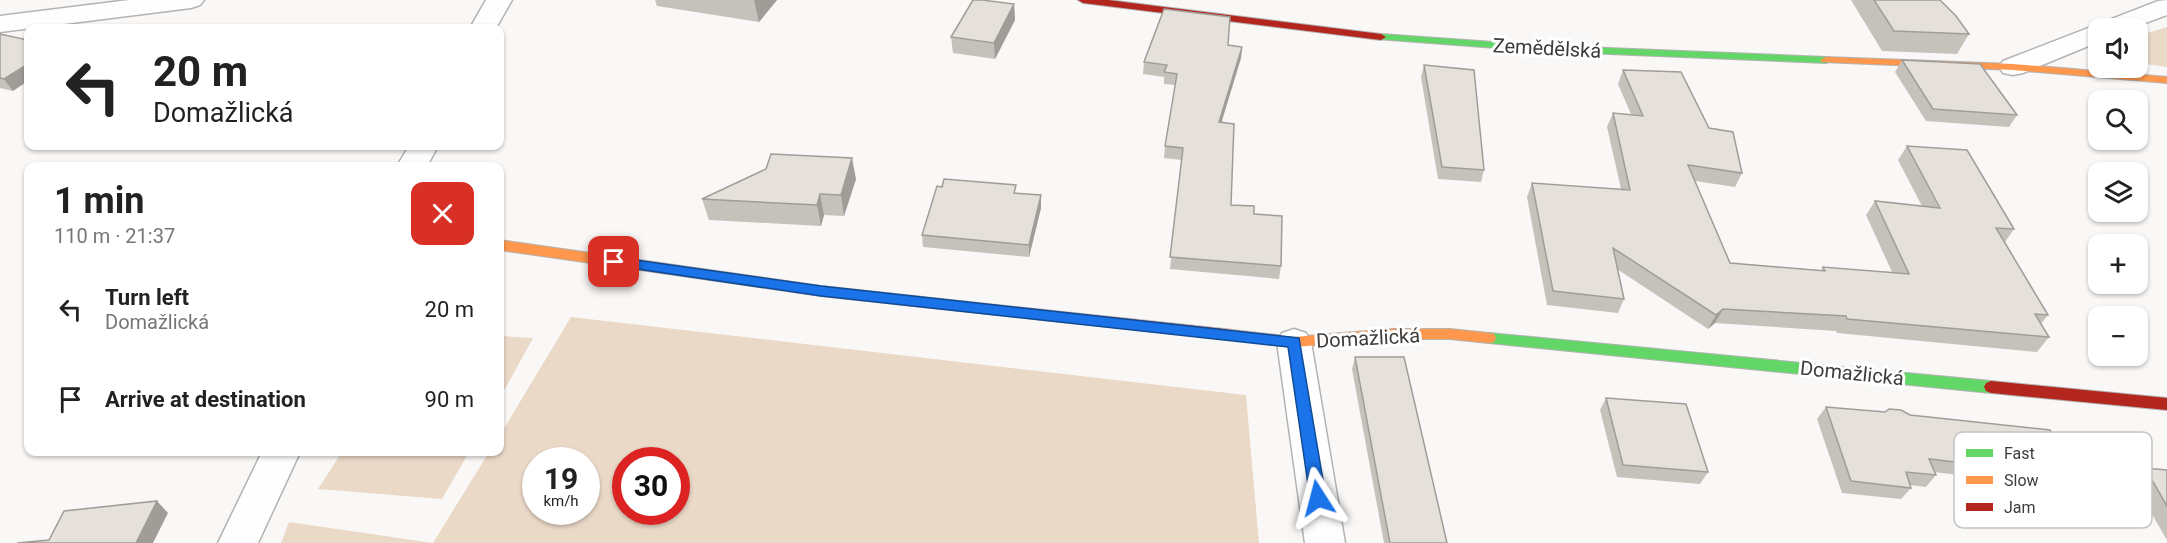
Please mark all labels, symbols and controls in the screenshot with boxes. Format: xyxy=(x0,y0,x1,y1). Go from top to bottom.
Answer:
map controls xyxy=(2088,18,2148,366)
button: sound xyxy=(2088,18,2148,78)
street label: Zemědělská xyxy=(1492,33,1602,63)
text: 20 m xyxy=(153,47,248,96)
icon: left xyxy=(54,48,132,126)
button: search xyxy=(2088,90,2148,150)
text: Domažlická xyxy=(153,97,294,129)
button: layers xyxy=(2088,162,2148,222)
text: 1 min xyxy=(54,180,145,222)
button: close xyxy=(411,182,474,245)
text: 110 m · 21:37 xyxy=(54,224,175,248)
button: + xyxy=(2088,234,2148,294)
pin xyxy=(588,236,639,287)
icon: arrive xyxy=(597,245,630,278)
text: Turn left xyxy=(105,285,189,310)
icon: left xyxy=(54,293,87,326)
text: 20 m xyxy=(425,297,474,322)
button: − xyxy=(2088,306,2148,366)
text: Domažlická xyxy=(105,310,209,334)
street label: Domažlická xyxy=(1315,323,1421,353)
street label: Domažlická xyxy=(1799,356,1905,390)
icon: arrive xyxy=(54,383,87,416)
text: Arrive at destination xyxy=(105,387,306,412)
text: 90 m xyxy=(425,387,474,412)
legend xyxy=(1954,432,2152,528)
text: Fast xyxy=(2004,444,2035,463)
speed limit sign: 30 xyxy=(612,447,690,525)
text: 19 xyxy=(544,461,578,496)
position arrow xyxy=(1286,466,1350,530)
text: Slow xyxy=(2004,471,2039,490)
text: km/h xyxy=(543,492,579,510)
text: Jam xyxy=(2004,498,2036,517)

